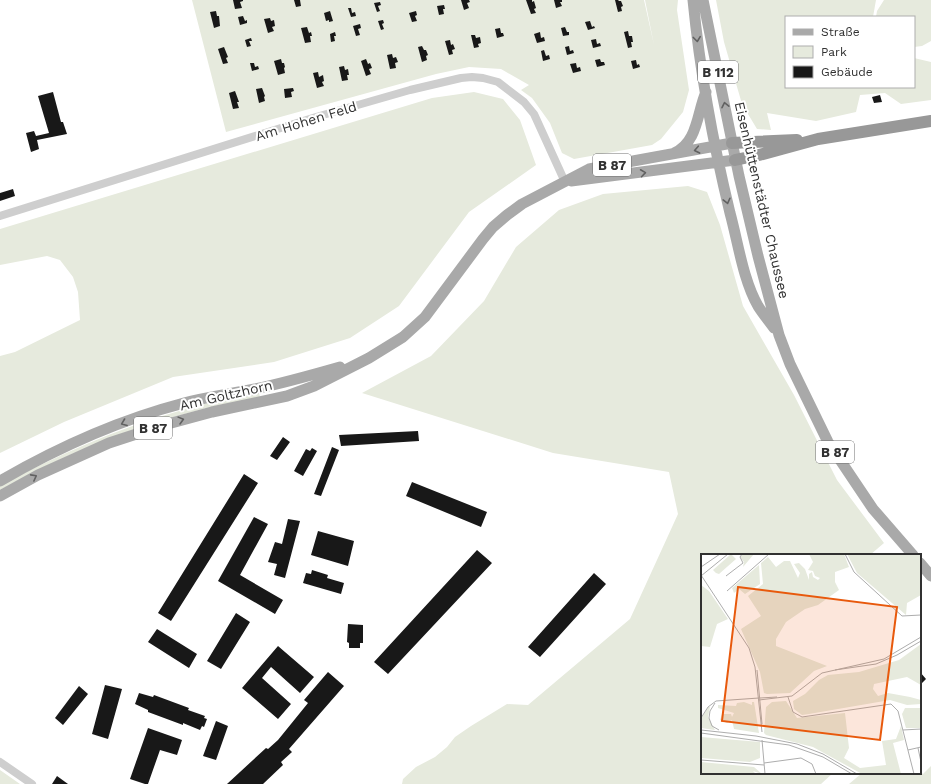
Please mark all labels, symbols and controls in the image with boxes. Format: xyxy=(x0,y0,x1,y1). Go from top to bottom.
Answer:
legend xyxy=(785,16,915,88)
text: Straße xyxy=(821,25,860,39)
one-way arrow xyxy=(692,36,701,42)
text: Park xyxy=(821,45,847,59)
road number: B 112 xyxy=(698,61,738,83)
text: Gebäude xyxy=(821,65,873,79)
street label: Am Hohen Feld xyxy=(253,98,359,144)
street label: Eisenhüttenstädter Chaussee xyxy=(732,100,792,300)
one-way arrow xyxy=(721,102,729,108)
one-way arrow xyxy=(694,145,701,154)
road number: B 87 xyxy=(593,154,631,176)
one-way arrow xyxy=(640,168,646,177)
one-way arrow xyxy=(722,197,731,204)
street label: Am Goltzhorn xyxy=(178,377,274,413)
one-way arrow xyxy=(177,416,184,425)
road number: B 87 xyxy=(134,417,172,439)
one-way arrow xyxy=(120,418,127,426)
road number: B 87 xyxy=(816,441,854,463)
one-way arrow xyxy=(30,474,37,482)
inset map xyxy=(701,554,921,774)

